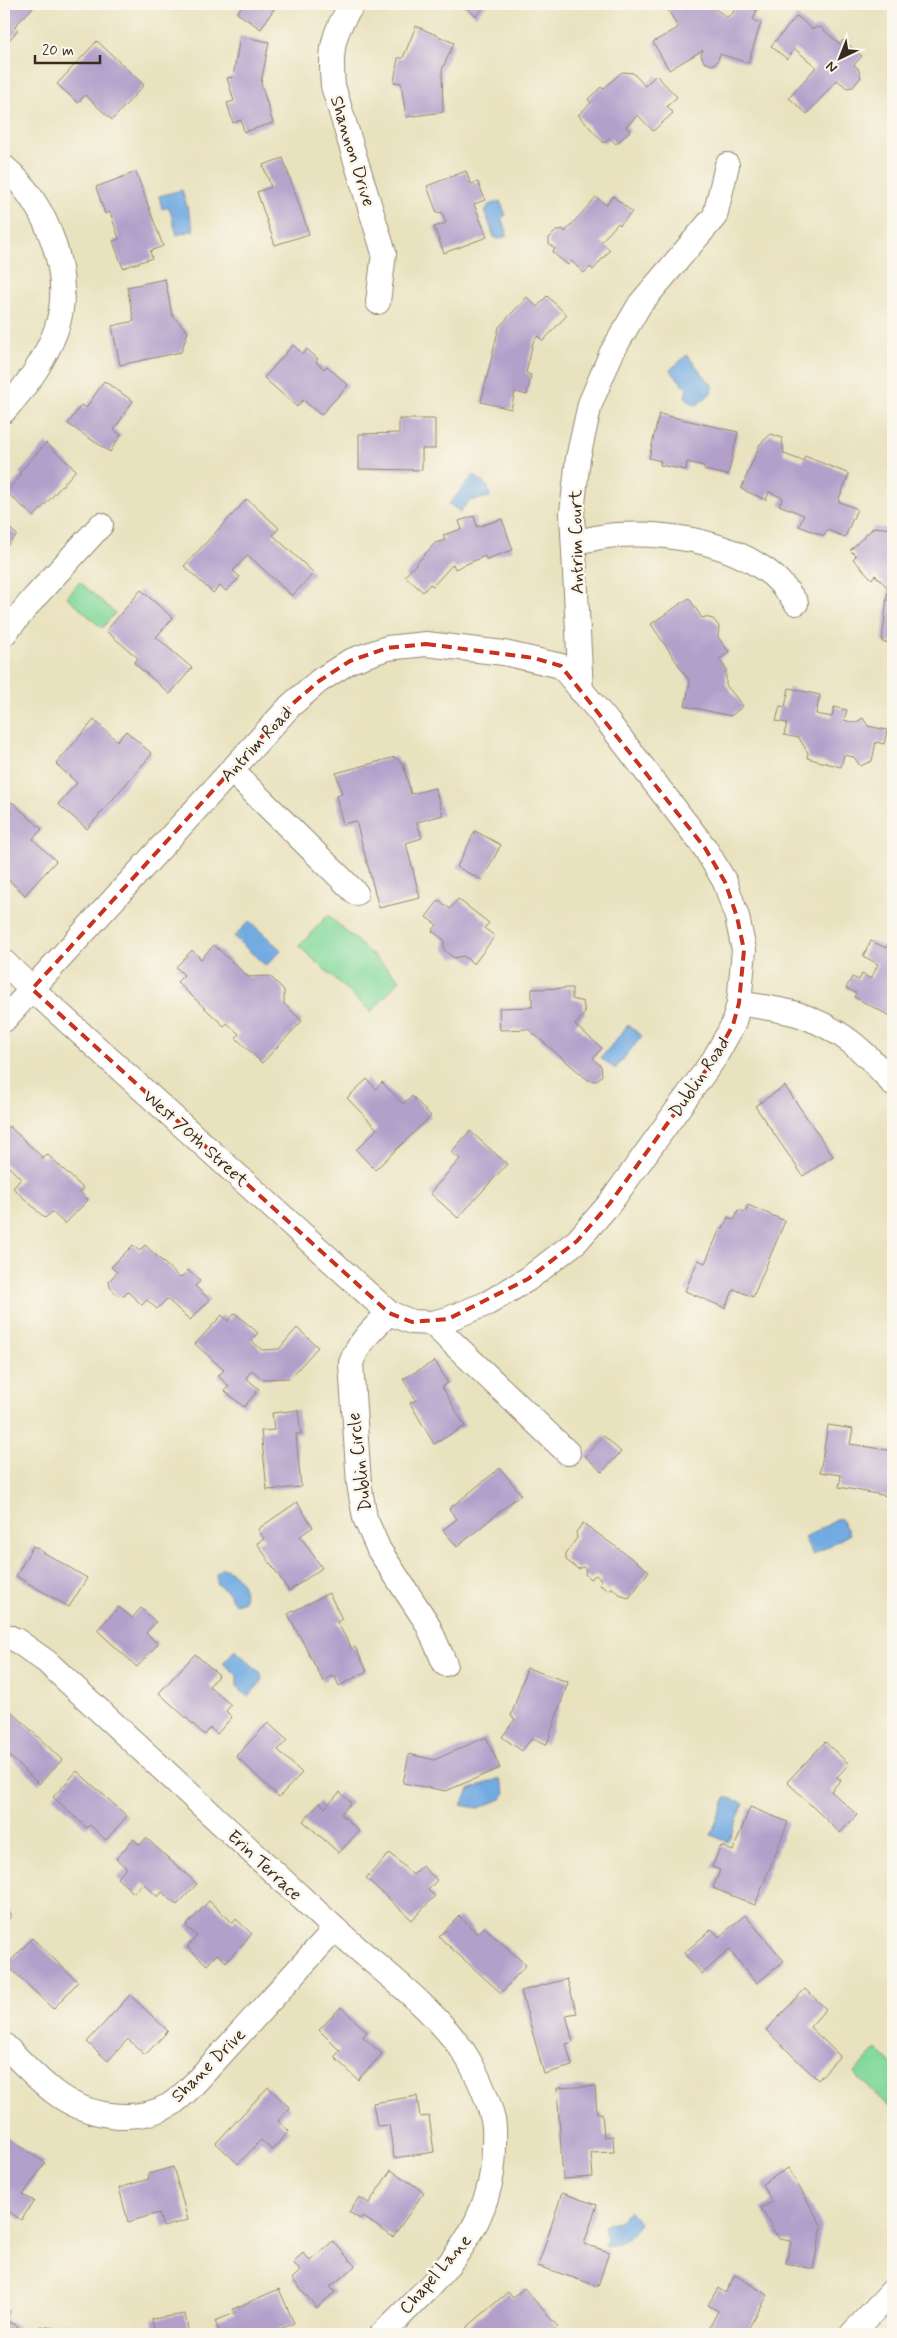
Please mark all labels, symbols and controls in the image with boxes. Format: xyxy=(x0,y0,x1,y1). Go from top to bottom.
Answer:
scale bar xyxy=(35,32,100,64)
north arrow xyxy=(814,32,864,82)
text: 20 m xyxy=(42,41,74,61)
text: N xyxy=(822,57,841,77)
street label: Shannon Drive xyxy=(324,93,380,210)
street label: Antrim Court xyxy=(564,489,590,594)
street label: Antrim Road xyxy=(216,702,298,788)
street label: Dublin Road xyxy=(664,1033,736,1123)
street label: West 70th Street xyxy=(137,1085,254,1193)
street label: Dublin Circle xyxy=(342,1411,378,1513)
street label: Erin Terrace xyxy=(222,1825,307,1907)
street label: Shane Drive xyxy=(166,2023,251,2108)
street label: Chapel Lane xyxy=(394,2229,477,2320)

